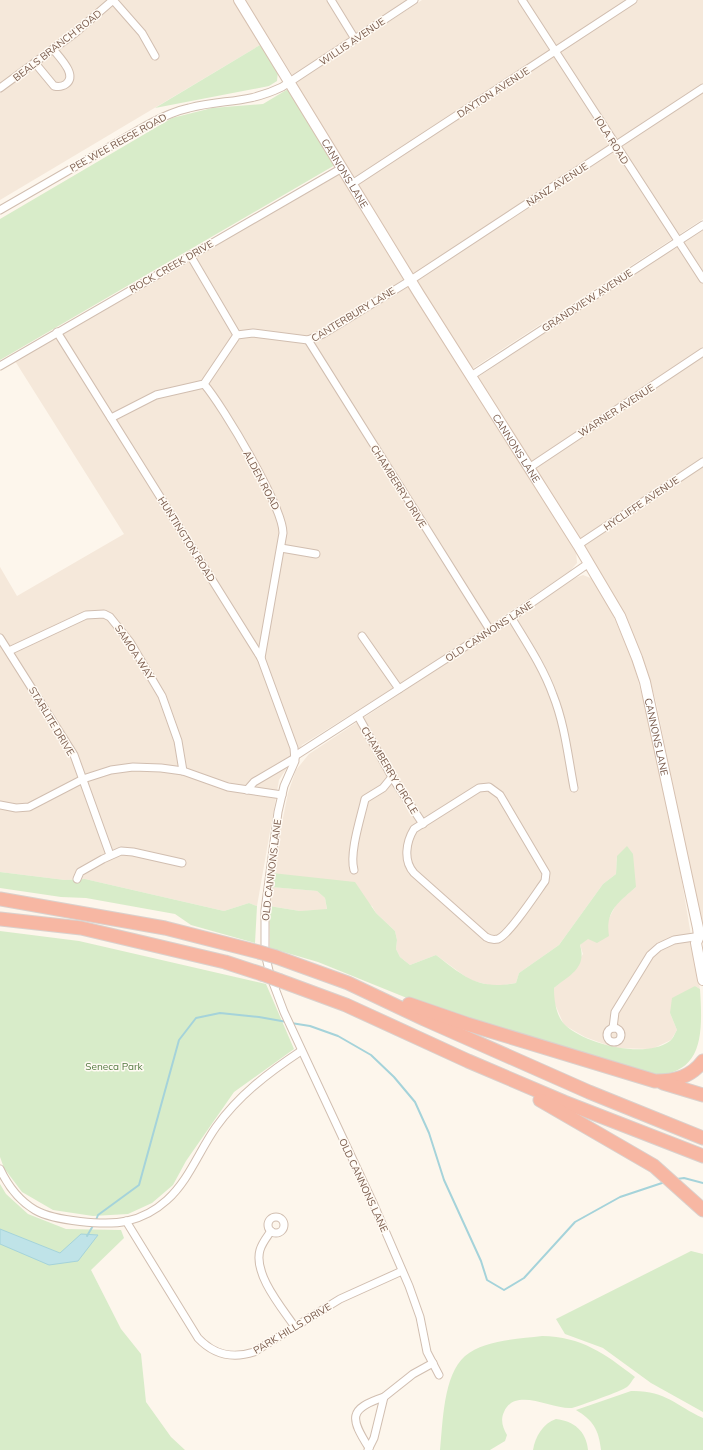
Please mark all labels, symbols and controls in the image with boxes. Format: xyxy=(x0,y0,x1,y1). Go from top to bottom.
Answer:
street label: BEALS BRANCH ROAD xyxy=(10,7,104,84)
street label: WILLIS AVENUE xyxy=(317,15,388,68)
street label: DAYTON AVENUE xyxy=(455,64,532,121)
street label: PEE WEE REESE ROAD xyxy=(67,110,169,175)
street label: IOLA ROAD xyxy=(592,114,632,167)
street label: CANNONS LANE xyxy=(318,136,371,211)
street label: NANZ AVENUE xyxy=(524,160,591,209)
street label: ROCK CREEK DRIVE xyxy=(127,237,216,296)
street label: GRANDVIEW AVENUE xyxy=(539,266,635,335)
street label: CANTERBURY LANE xyxy=(309,284,398,345)
street label: WARNER AVENUE xyxy=(576,381,657,440)
street label: CANNONS LANE xyxy=(489,411,543,485)
street label: CHAMBERRY DRIVE xyxy=(368,442,429,530)
street label: ALDEN ROAD xyxy=(240,448,283,512)
street label: HYCLIFFE AVENUE xyxy=(601,473,682,533)
street label: HUNTINGTON ROAD xyxy=(155,494,218,584)
street label: OLD CANNONS LANE xyxy=(443,598,536,665)
street label: SAMOA WAY xyxy=(112,622,158,683)
street label: STARLITE DRIVE xyxy=(26,684,77,758)
street label: CANNONS LANE xyxy=(642,697,671,777)
street label: CHAMBERRY CIRCLE xyxy=(358,724,421,817)
street label: OLD CANNONS LANE xyxy=(259,818,284,922)
park label: Seneca Park xyxy=(85,1060,144,1073)
street label: OLD CANNONS LANE xyxy=(336,1136,391,1234)
street label: PARK HILLS DRIVE xyxy=(251,1300,334,1357)

